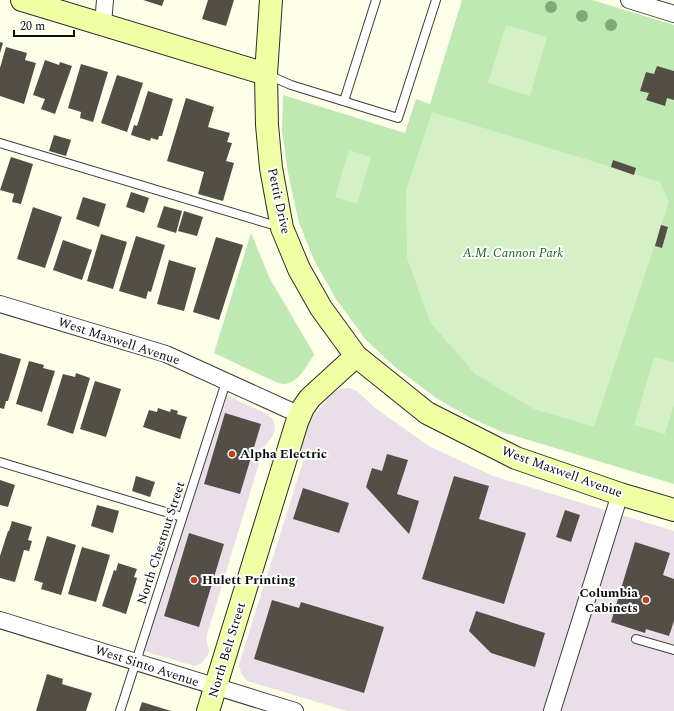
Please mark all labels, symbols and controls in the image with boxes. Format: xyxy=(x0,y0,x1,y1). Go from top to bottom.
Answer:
scale bar xyxy=(14,12,74,38)
text: 20 m xyxy=(20,17,45,36)
street label: Pettit Drive xyxy=(262,166,296,236)
park label: A.M. Cannon Park xyxy=(462,243,563,263)
street label: West Maxwell Avenue xyxy=(55,312,183,370)
street label: West Maxwell Avenue xyxy=(499,441,625,503)
place label: Alpha Electric xyxy=(240,444,327,464)
marker: Alpha Electric xyxy=(227,449,237,459)
street label: North Chestnut Street xyxy=(132,479,190,607)
place label: Hulett Printing xyxy=(202,570,296,590)
marker: Hulett Printing xyxy=(189,575,199,585)
place label: Columbia Cabinets xyxy=(580,583,638,618)
marker: Columbia Cabinets xyxy=(641,595,651,605)
street label: North Belt Street xyxy=(203,599,251,700)
street label: West Sinto Avenue xyxy=(92,640,202,692)

